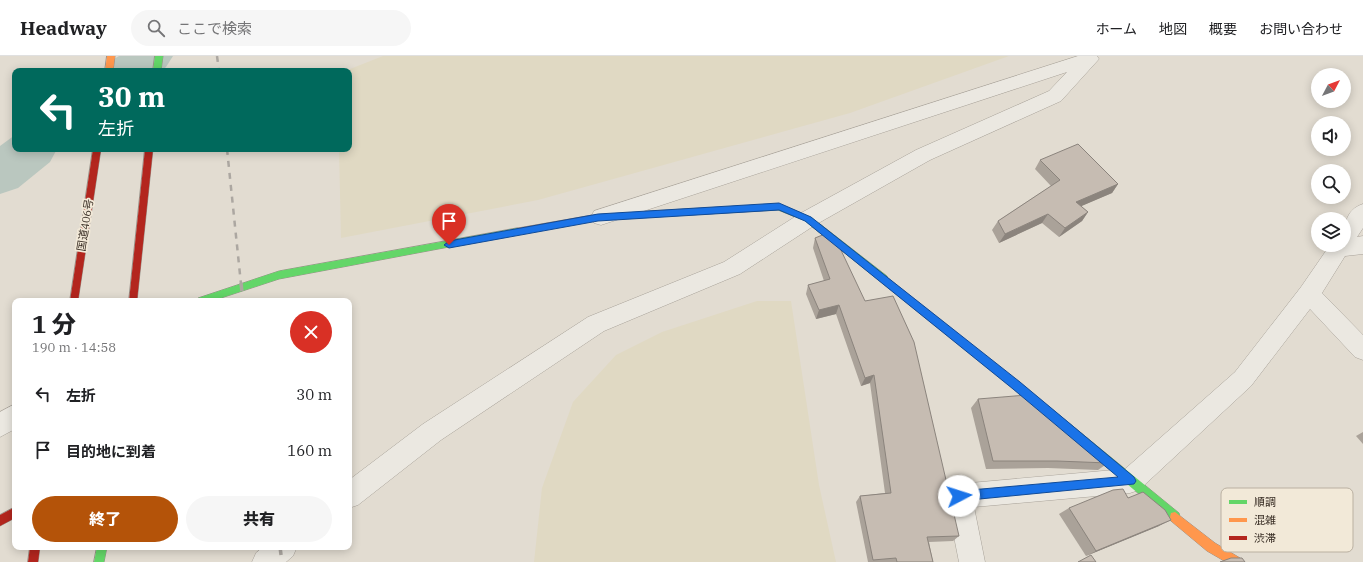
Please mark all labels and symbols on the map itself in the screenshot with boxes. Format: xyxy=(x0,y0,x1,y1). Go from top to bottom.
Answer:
north arrow xyxy=(1311,68,1351,108)
street label: 国道406号 xyxy=(74,198,96,252)
pin xyxy=(432,204,466,245)
position arrow xyxy=(938,475,980,517)
legend xyxy=(1221,488,1353,552)
text: 順調 xyxy=(1254,495,1276,509)
text: 混雑 xyxy=(1254,513,1276,527)
text: 渋滞 xyxy=(1254,531,1276,545)

